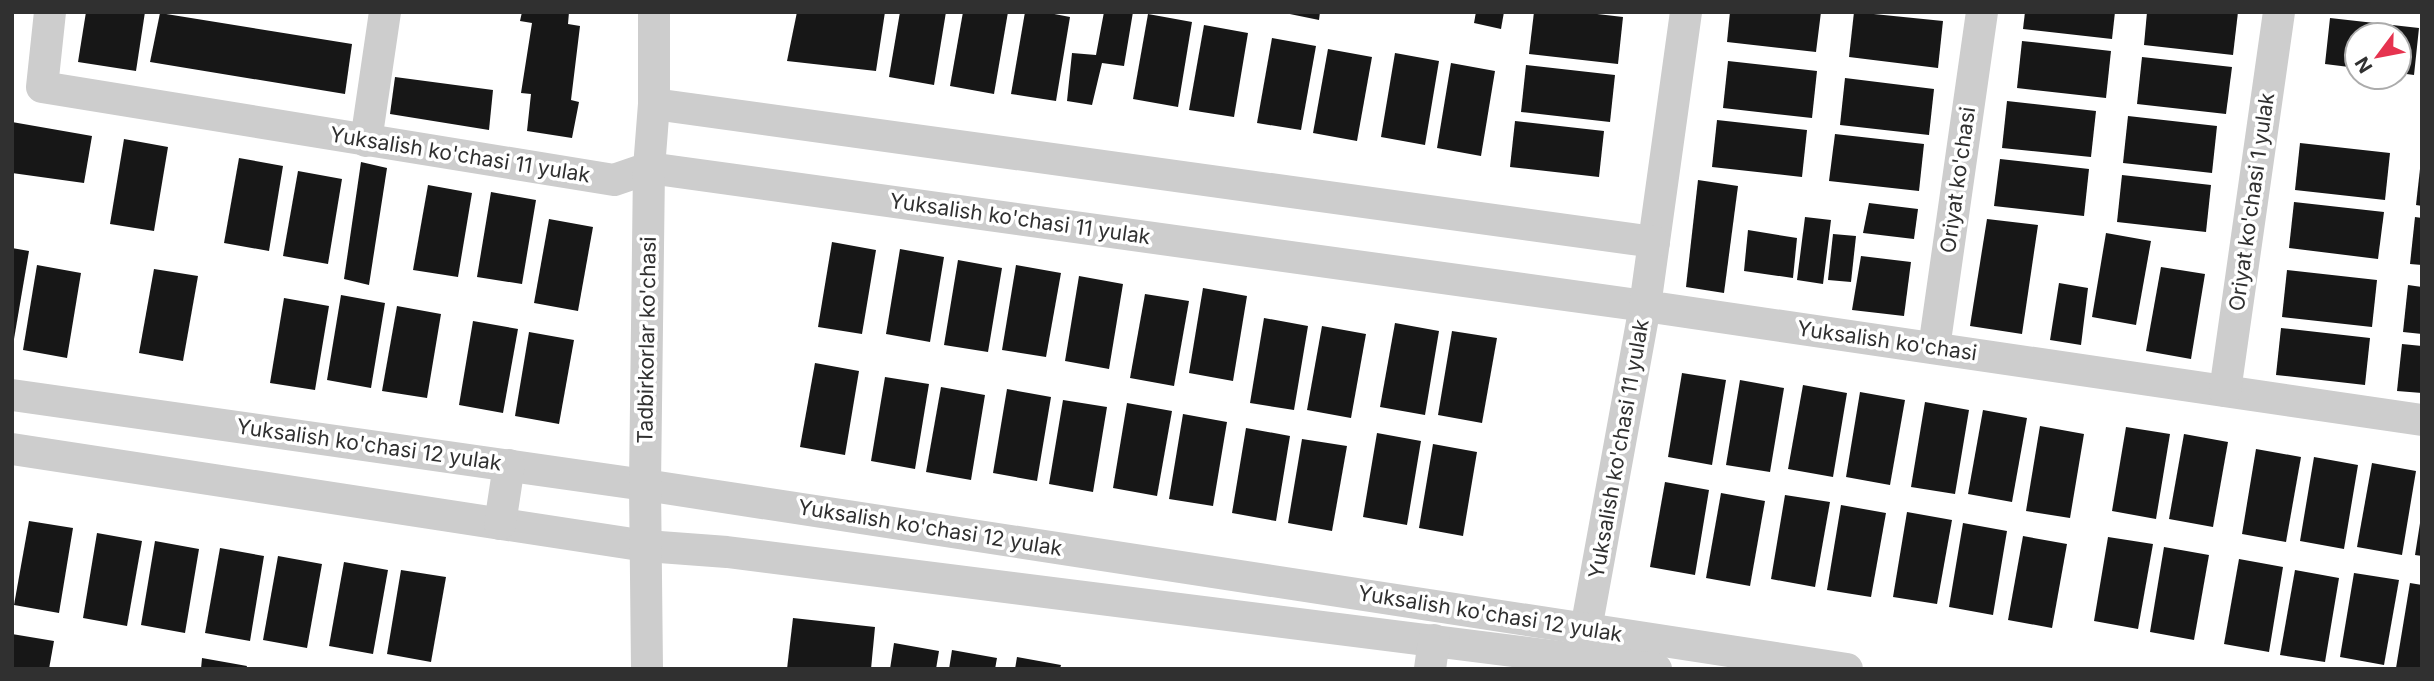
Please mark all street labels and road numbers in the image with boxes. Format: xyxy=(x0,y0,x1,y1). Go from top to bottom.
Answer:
street label: Oriyat ko'chasi 1 yulak xyxy=(2224,91,2279,313)
street label: Oriyat ko'chasi xyxy=(1935,105,1980,255)
street label: Yuksalish ko'chasi 11 yulak xyxy=(328,122,592,188)
street label: Yuksalish ko'chasi 11 yulak xyxy=(888,188,1153,249)
street label: Tadbirkorlar ko'chasi xyxy=(632,236,661,444)
street label: Yuksalish ko'chasi xyxy=(1795,315,1979,366)
street label: Yuksalish ko'chasi 11 yulak xyxy=(1583,317,1654,581)
street label: Yuksalish ko'chasi 12 yulak xyxy=(235,414,504,476)
street label: Yuksalish ko'chasi 12 yulak xyxy=(796,494,1065,561)
street label: Yuksalish ko'chasi 12 yulak xyxy=(1356,580,1625,647)

